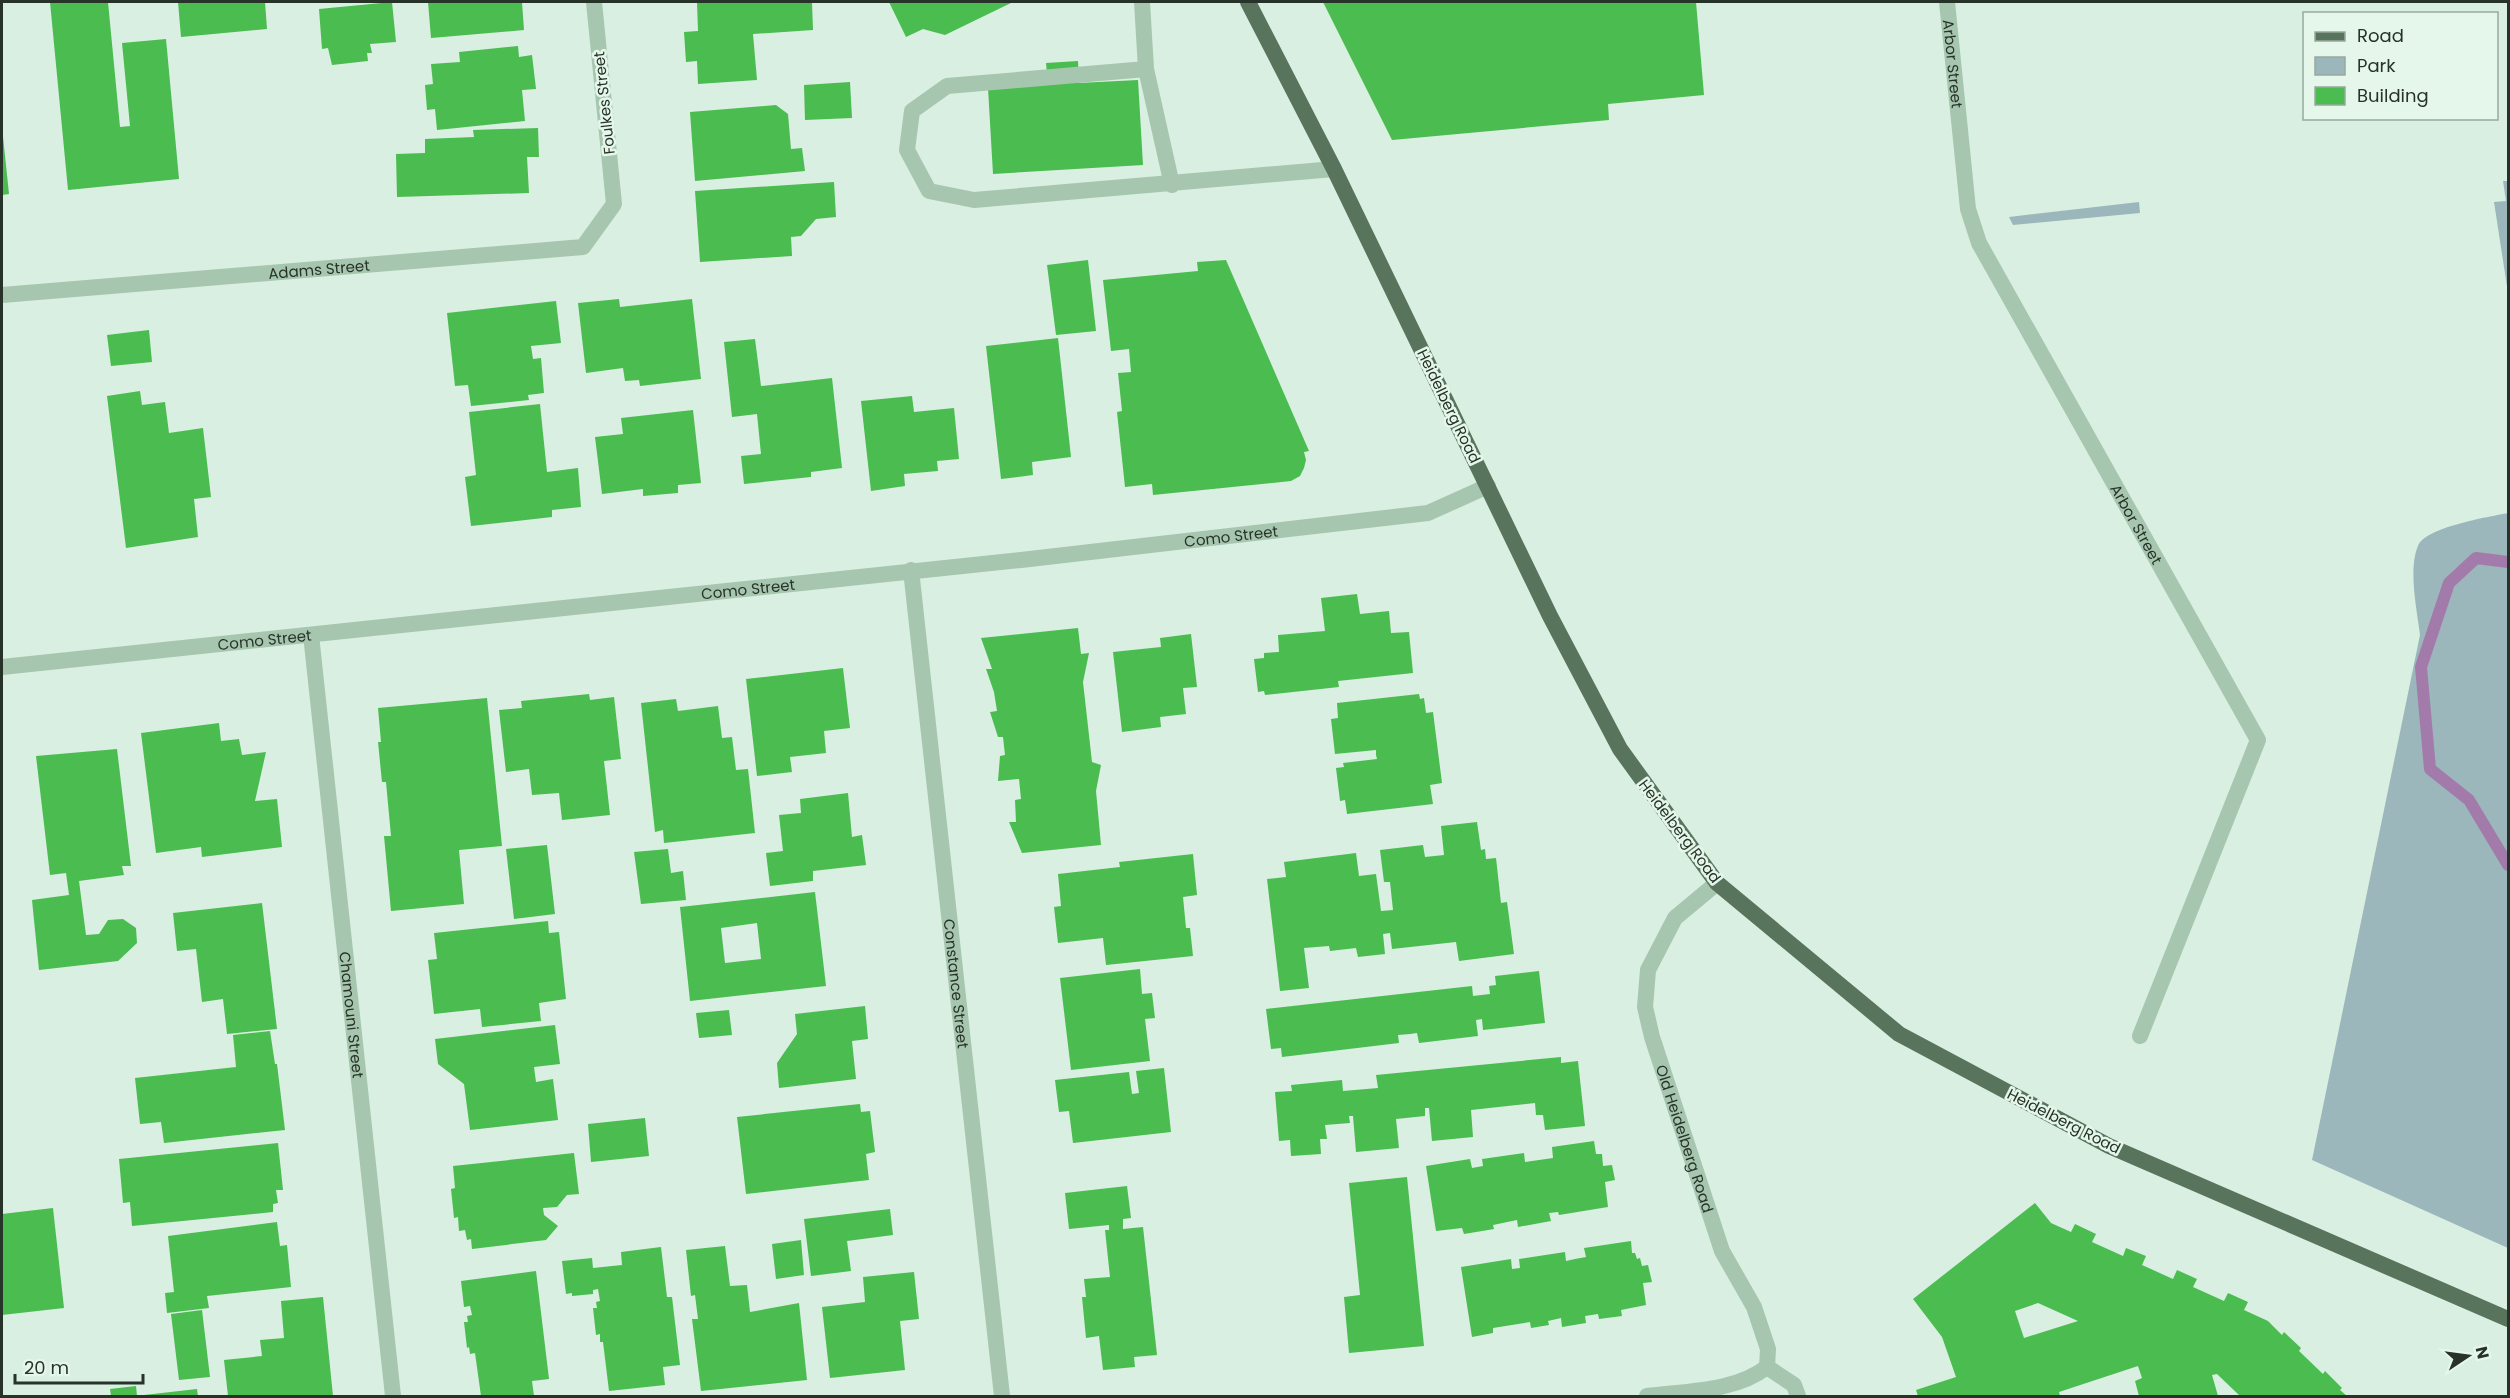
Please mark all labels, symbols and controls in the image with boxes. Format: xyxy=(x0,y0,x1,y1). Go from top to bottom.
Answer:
legend xyxy=(2303,12,2498,120)
street label: Arbor Street xyxy=(1938,18,1968,109)
text: Road xyxy=(2357,23,2404,48)
street label: Foulkes Street xyxy=(588,51,620,155)
text: Park xyxy=(2357,53,2396,78)
text: Building xyxy=(2357,83,2429,108)
street label: Adams Street xyxy=(267,254,370,283)
street label: Heidelberg Road xyxy=(1412,345,1486,467)
street label: Arbor Street xyxy=(2106,480,2168,568)
street label: Como Street xyxy=(1183,520,1279,552)
street label: Como Street xyxy=(700,573,796,604)
street label: Como Street xyxy=(217,624,313,655)
street label: Heidelberg Road xyxy=(1634,775,1726,887)
street label: Constance Street xyxy=(939,918,974,1049)
street label: Chamouni Street xyxy=(335,950,369,1079)
street label: Old Heidelberg Road xyxy=(1651,1062,1719,1215)
street label: Heidelberg Road xyxy=(2004,1083,2124,1159)
north arrow xyxy=(2438,1326,2498,1386)
text: N xyxy=(2470,1344,2495,1361)
scale bar xyxy=(15,1347,142,1385)
text: 20 m xyxy=(24,1355,69,1380)

